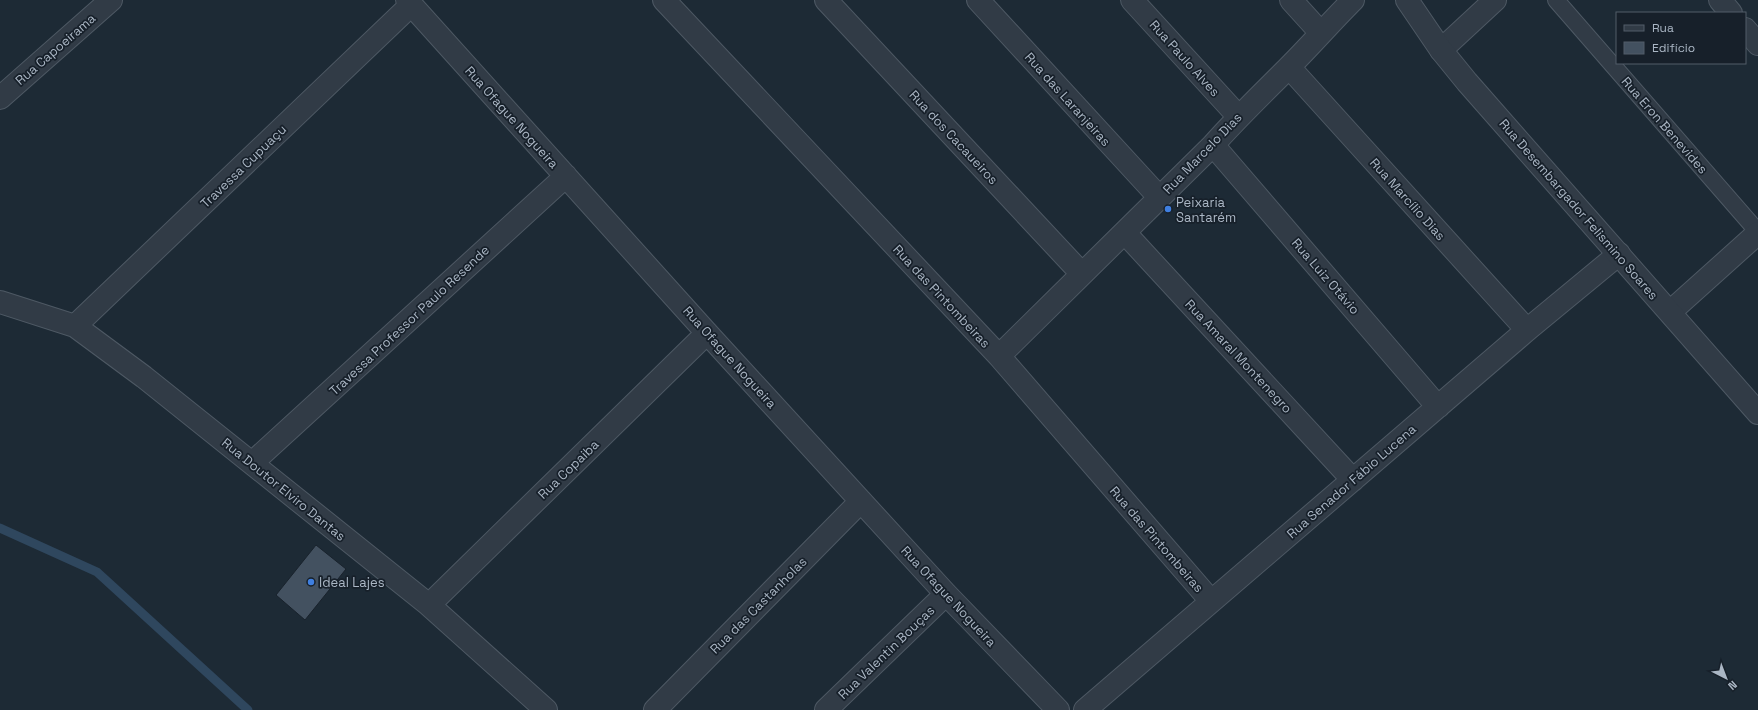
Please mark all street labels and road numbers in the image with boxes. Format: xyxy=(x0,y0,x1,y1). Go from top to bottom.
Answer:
street label: Rua Capoeirama xyxy=(12,10,99,89)
street label: Rua Paulo Alves xyxy=(1146,17,1223,100)
street label: Rua das Laranjeiras xyxy=(1021,49,1114,150)
street label: Rua Ofague Nogueira xyxy=(461,63,562,172)
street label: Rua Eron Benevides xyxy=(1618,73,1712,177)
street label: Rua dos Cacaueiros xyxy=(906,87,1002,188)
street label: Rua Marcelo Dias xyxy=(1159,109,1246,198)
street label: Rua Desembargador Felismino Soares xyxy=(1495,115,1662,303)
street label: Travessa Cupuaçu xyxy=(197,121,290,212)
street label: Rua Marcílio Dias xyxy=(1366,155,1449,244)
street label: Rua Luiz Otávio xyxy=(1288,235,1363,318)
street label: Rua das Pintombeiras xyxy=(889,241,994,352)
street label: Travessa Professor Paulo Resende xyxy=(326,242,493,399)
street label: Rua Amaral Montenegro xyxy=(1181,296,1296,417)
street label: Rua Ofague Nogueira xyxy=(679,303,780,412)
street label: Rua Senador Fábio Lucena xyxy=(1283,420,1420,542)
street label: Rua Doutor Elviro Dantas xyxy=(218,434,349,545)
street label: Rua Copaiba xyxy=(534,436,603,503)
street label: Rua das Pintombeiras xyxy=(1106,483,1207,596)
street label: Rua Ofague Nogueira xyxy=(897,542,1000,651)
street label: Rua das Castanholas xyxy=(706,553,811,657)
street label: Rua Valentin Bouças xyxy=(835,602,938,703)

